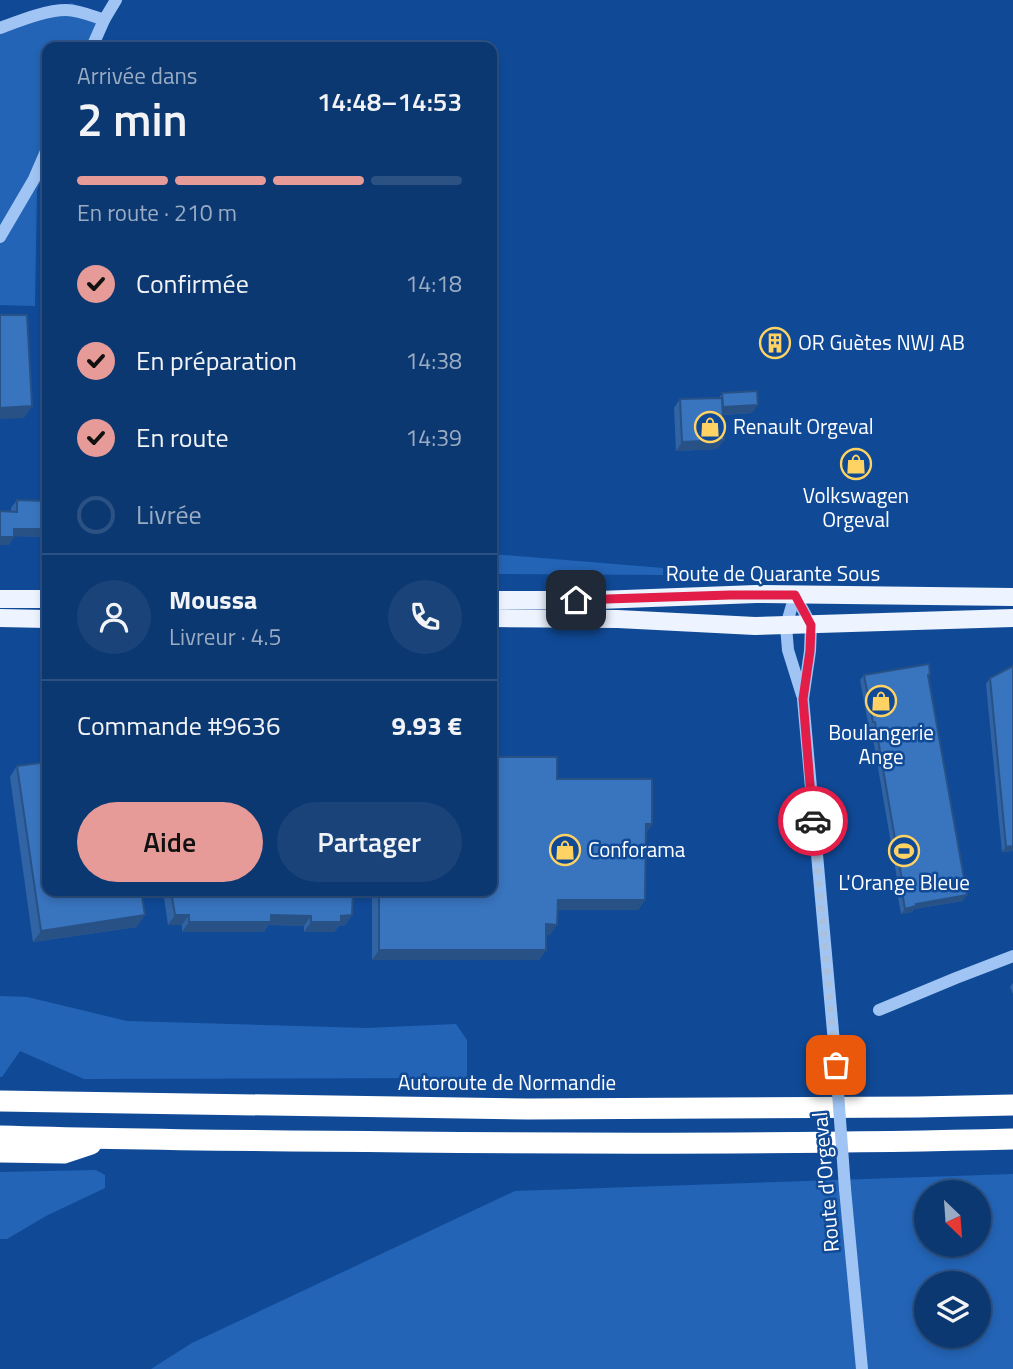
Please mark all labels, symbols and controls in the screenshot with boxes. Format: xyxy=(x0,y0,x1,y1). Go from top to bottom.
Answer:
text: Arrivée dans xyxy=(77,58,198,93)
text: 14:48–14:53 xyxy=(317,82,462,121)
text: 2 min xyxy=(77,84,188,154)
text: En route · 210 m xyxy=(77,195,237,230)
text: Confirmée xyxy=(136,264,249,303)
icon: check xyxy=(77,265,115,303)
text: 14:18 xyxy=(405,266,462,301)
building icon: OR Guètes NWJ AB xyxy=(758,326,792,360)
place label: OR Guètes NWJ AB xyxy=(798,326,965,358)
text: En préparation xyxy=(136,341,297,380)
icon: check xyxy=(77,342,115,380)
text: 14:38 xyxy=(405,343,462,378)
shop icon: Renault Orgeval xyxy=(693,410,727,444)
place label: Renault Orgeval xyxy=(733,410,874,442)
text: En route xyxy=(136,418,229,457)
icon: check xyxy=(77,419,115,457)
text: 14:39 xyxy=(405,420,462,455)
shop icon: Volkswagen Orgeval xyxy=(839,447,873,481)
place label: Volkswagen Orgeval xyxy=(803,479,909,535)
text: Livrée xyxy=(136,495,202,534)
street label: Route de Quarante Sous xyxy=(666,557,880,589)
pin xyxy=(546,570,606,630)
button: person xyxy=(77,580,151,654)
text: Moussa xyxy=(169,580,257,619)
button: phone xyxy=(388,580,462,654)
icon: home xyxy=(557,581,595,619)
text: Livreur · 4.5 xyxy=(169,619,281,654)
shop icon: Boulangerie Ange xyxy=(864,684,898,718)
text: Commande #9636 xyxy=(77,706,280,745)
text: 9.93 € xyxy=(391,706,462,745)
place label: Boulangerie Ange xyxy=(828,716,934,772)
courier xyxy=(778,786,848,856)
button: Aide xyxy=(77,802,263,882)
button: Partager xyxy=(277,802,462,882)
icon: car xyxy=(794,802,832,840)
shop icon: Conforama xyxy=(548,833,582,867)
place label: Conforama xyxy=(588,833,686,865)
sports icon: L'Orange Bleue xyxy=(887,834,921,868)
place label: L'Orange Bleue xyxy=(838,866,970,898)
pin xyxy=(806,1035,866,1095)
icon: bag xyxy=(817,1046,855,1084)
street label: Autoroute de Normandie xyxy=(398,1066,616,1098)
street label: Route d'Orgeval xyxy=(803,1111,847,1254)
north arrow xyxy=(914,1180,990,1256)
map controls xyxy=(914,1180,991,1348)
button: layers xyxy=(914,1271,991,1348)

